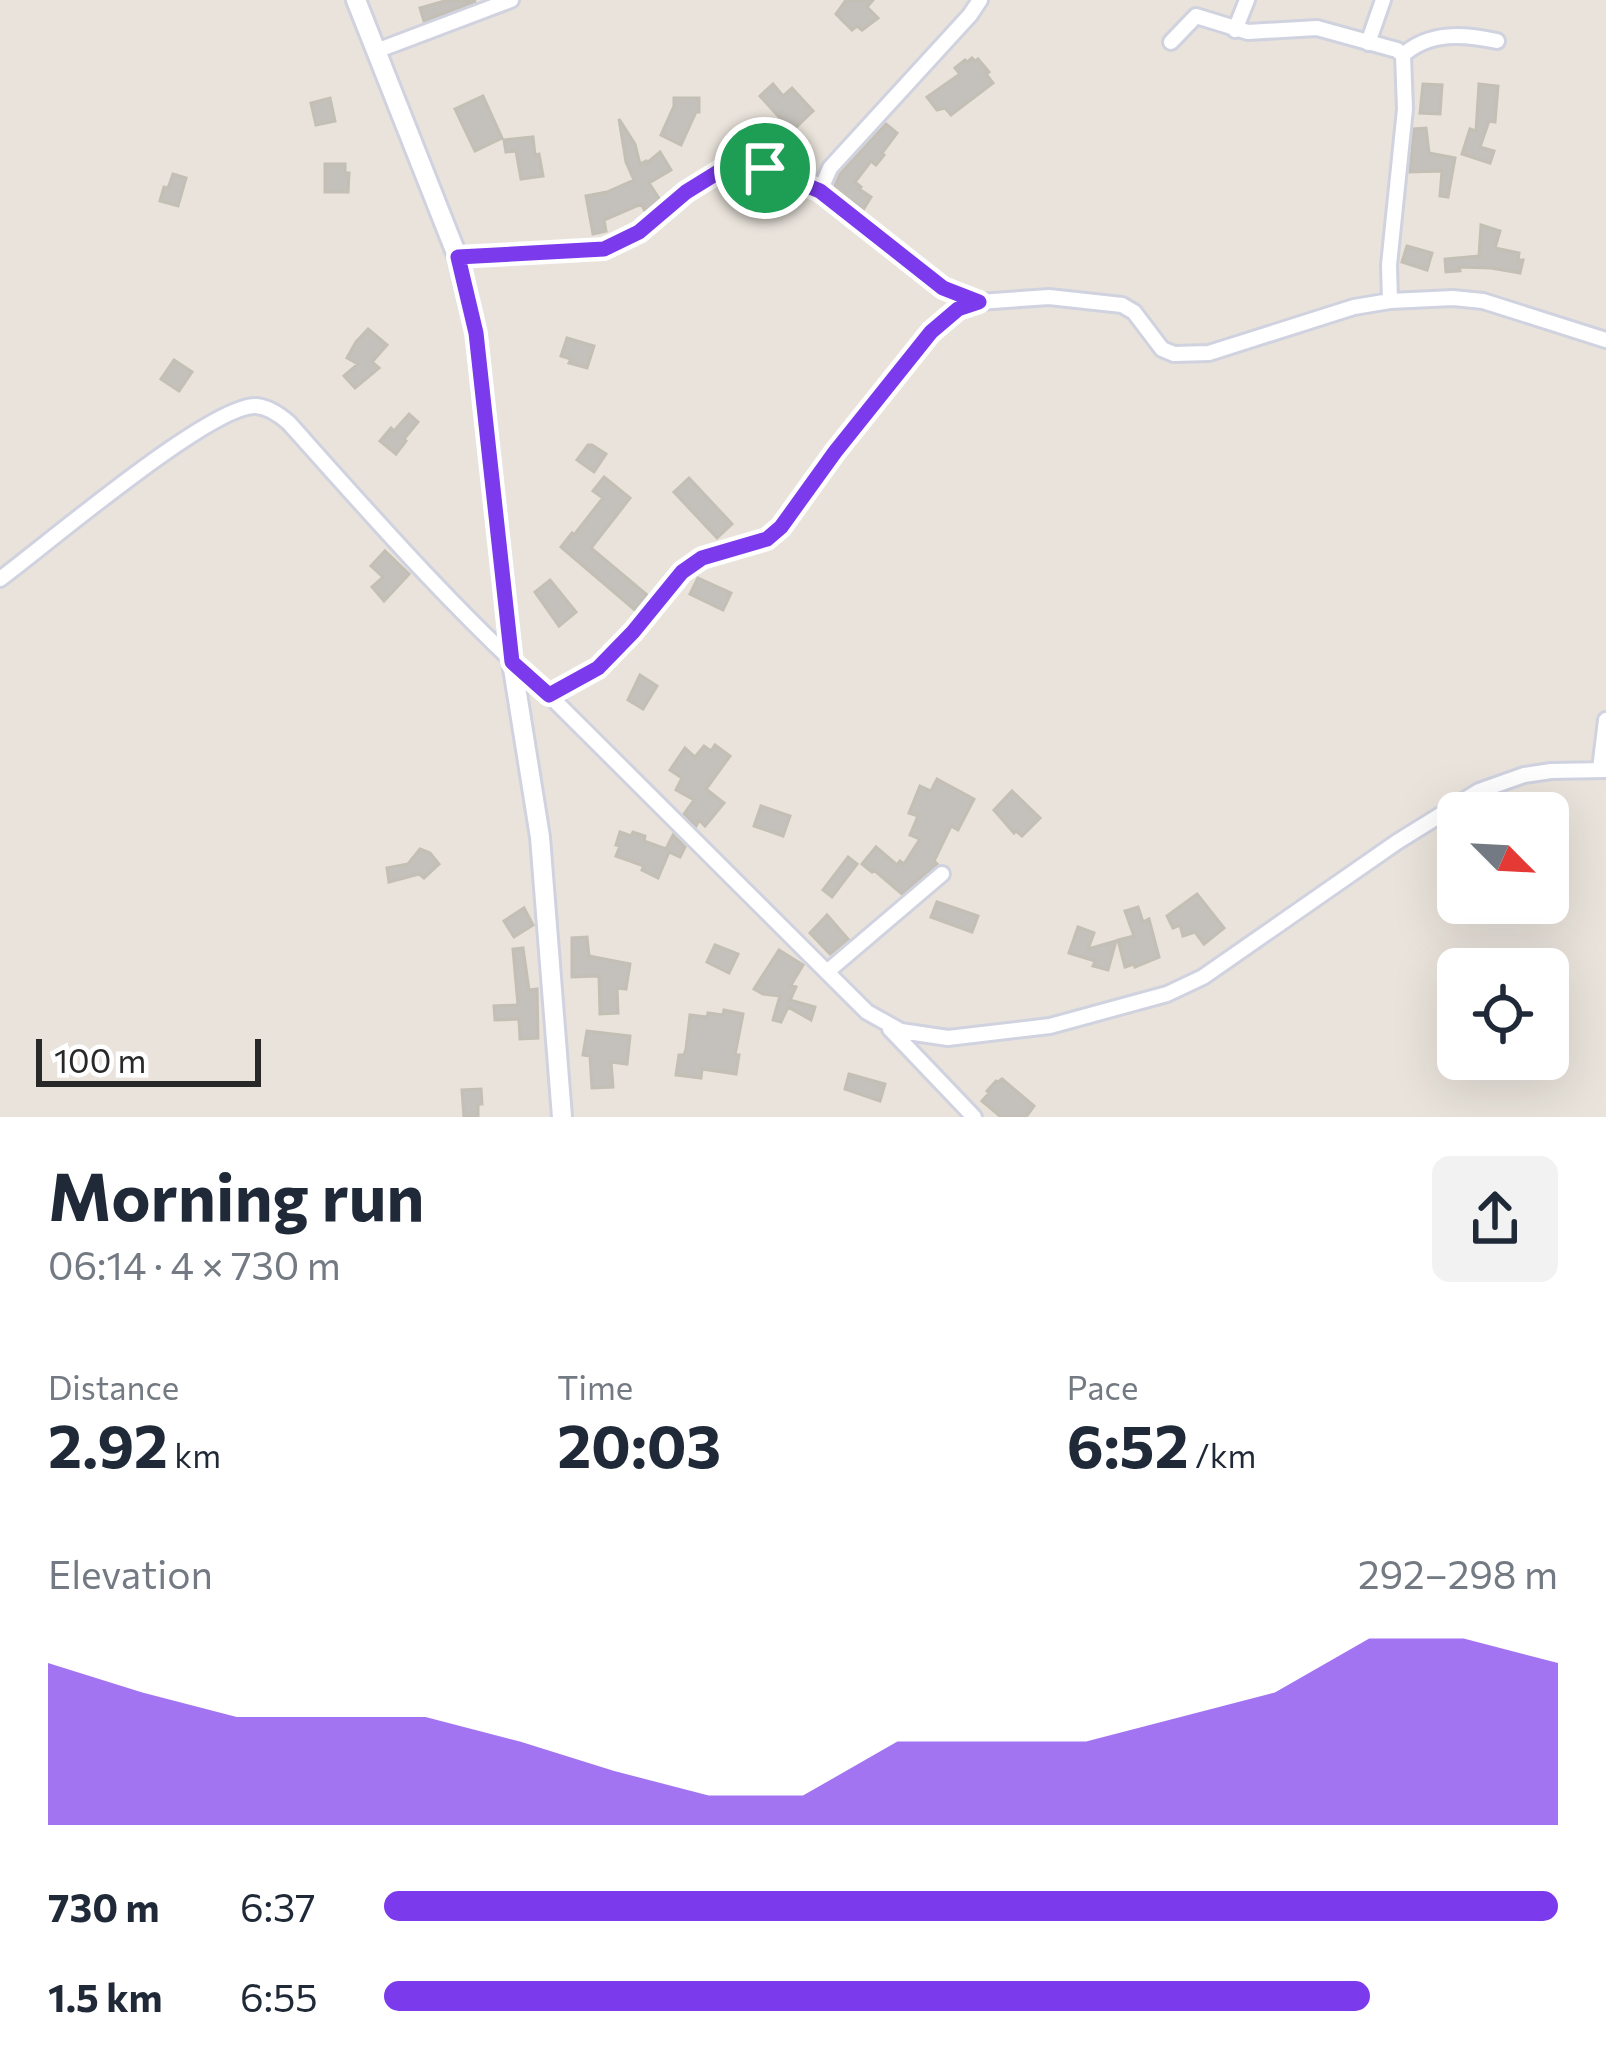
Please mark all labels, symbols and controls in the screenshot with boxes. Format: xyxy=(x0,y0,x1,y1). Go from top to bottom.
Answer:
pin xyxy=(714,117,816,219)
icon: arrive xyxy=(732,135,798,201)
north arrow xyxy=(1437,792,1569,924)
map controls xyxy=(1437,792,1569,1080)
button: locate xyxy=(1437,948,1569,1080)
scale bar xyxy=(36,1033,261,1086)
text: 100 m xyxy=(54,1039,146,1080)
text: Morning run xyxy=(48,1154,425,1235)
button: share xyxy=(1432,1156,1558,1282)
text: 06:14 · 4 × 730 m xyxy=(48,1240,341,1288)
text: Distance xyxy=(48,1366,179,1407)
text: Time xyxy=(557,1366,633,1407)
text: Pace xyxy=(1067,1366,1138,1407)
text: 2.92 xyxy=(48,1407,168,1480)
text: 20:03 xyxy=(557,1407,721,1480)
text: 6:52 xyxy=(1067,1407,1189,1480)
text: km xyxy=(168,1434,221,1475)
text: /km xyxy=(1189,1434,1256,1475)
text: Elevation xyxy=(48,1549,213,1597)
text: 292–298 m xyxy=(1358,1549,1558,1597)
text: 730 m xyxy=(48,1882,160,1930)
text: 6:37 xyxy=(240,1882,316,1930)
text: 1.5 km xyxy=(48,1972,163,2020)
text: 6:55 xyxy=(240,1972,318,2020)

